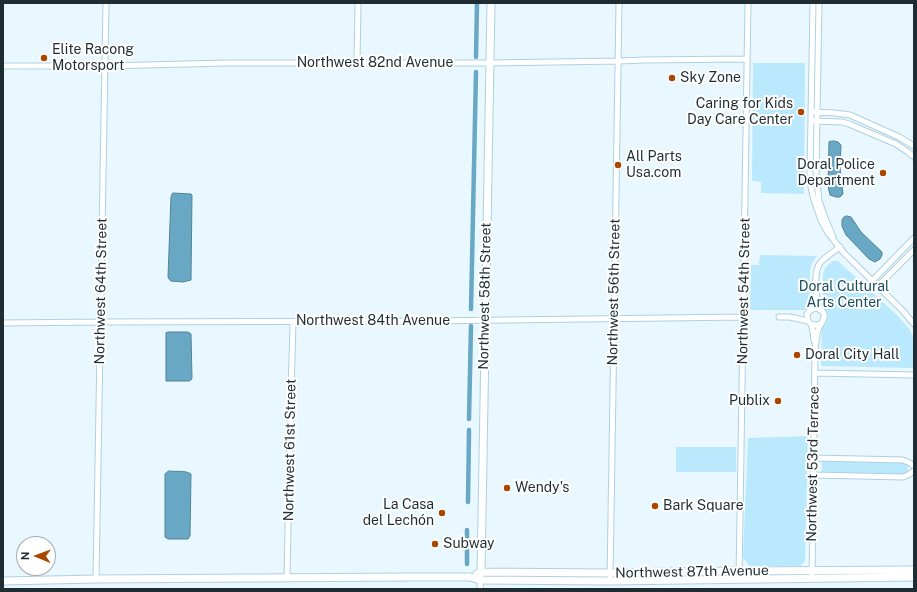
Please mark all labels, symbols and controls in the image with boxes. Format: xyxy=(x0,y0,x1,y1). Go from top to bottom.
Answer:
place label: Elite Racong Motorsport xyxy=(52,42,134,74)
marker: Elite Racong Motorsport xyxy=(39,53,49,63)
street label: Northwest 82nd Avenue xyxy=(297,55,453,71)
place label: Sky Zone xyxy=(680,70,741,86)
marker: Sky Zone xyxy=(667,73,677,83)
place label: Caring for Kids Day Care Center xyxy=(687,96,793,128)
marker: Caring for Kids Day Care Center xyxy=(796,107,806,117)
place label: All Parts Usa.com xyxy=(626,149,682,182)
place label: Doral Police Department xyxy=(797,157,875,190)
marker: All Parts Usa.com xyxy=(613,160,623,170)
marker: Doral Police Department xyxy=(878,168,888,178)
street label: Northwest 54th Street xyxy=(734,217,754,365)
street label: Northwest 64th Street xyxy=(91,218,111,364)
street label: Northwest 56th Street xyxy=(604,218,624,366)
street label: Northwest 58th Street xyxy=(475,222,495,370)
park label: Doral Cultural Arts Center xyxy=(799,279,889,312)
street label: Northwest 84th Avenue xyxy=(296,313,450,329)
place label: Doral City Hall xyxy=(805,347,899,363)
marker: Doral City Hall xyxy=(792,350,802,360)
street label: Northwest 61st Street xyxy=(280,379,300,521)
street label: Northwest 53rd Terrace xyxy=(803,386,823,542)
place label: Publix xyxy=(729,393,770,409)
marker: Publix xyxy=(773,396,783,406)
place label: Wendy's xyxy=(515,480,569,496)
marker: Wendy's xyxy=(502,483,512,493)
place label: La Casa del Lechón xyxy=(363,497,434,530)
place label: Bark Square xyxy=(663,498,744,514)
marker: Bark Square xyxy=(650,501,660,511)
marker: La Casa del Lechón xyxy=(437,508,447,518)
north arrow xyxy=(16,536,56,576)
place label: Subway xyxy=(443,536,495,552)
marker: Subway xyxy=(430,539,440,549)
text: N xyxy=(19,551,31,560)
street label: Northwest 87th Avenue xyxy=(615,562,769,582)

